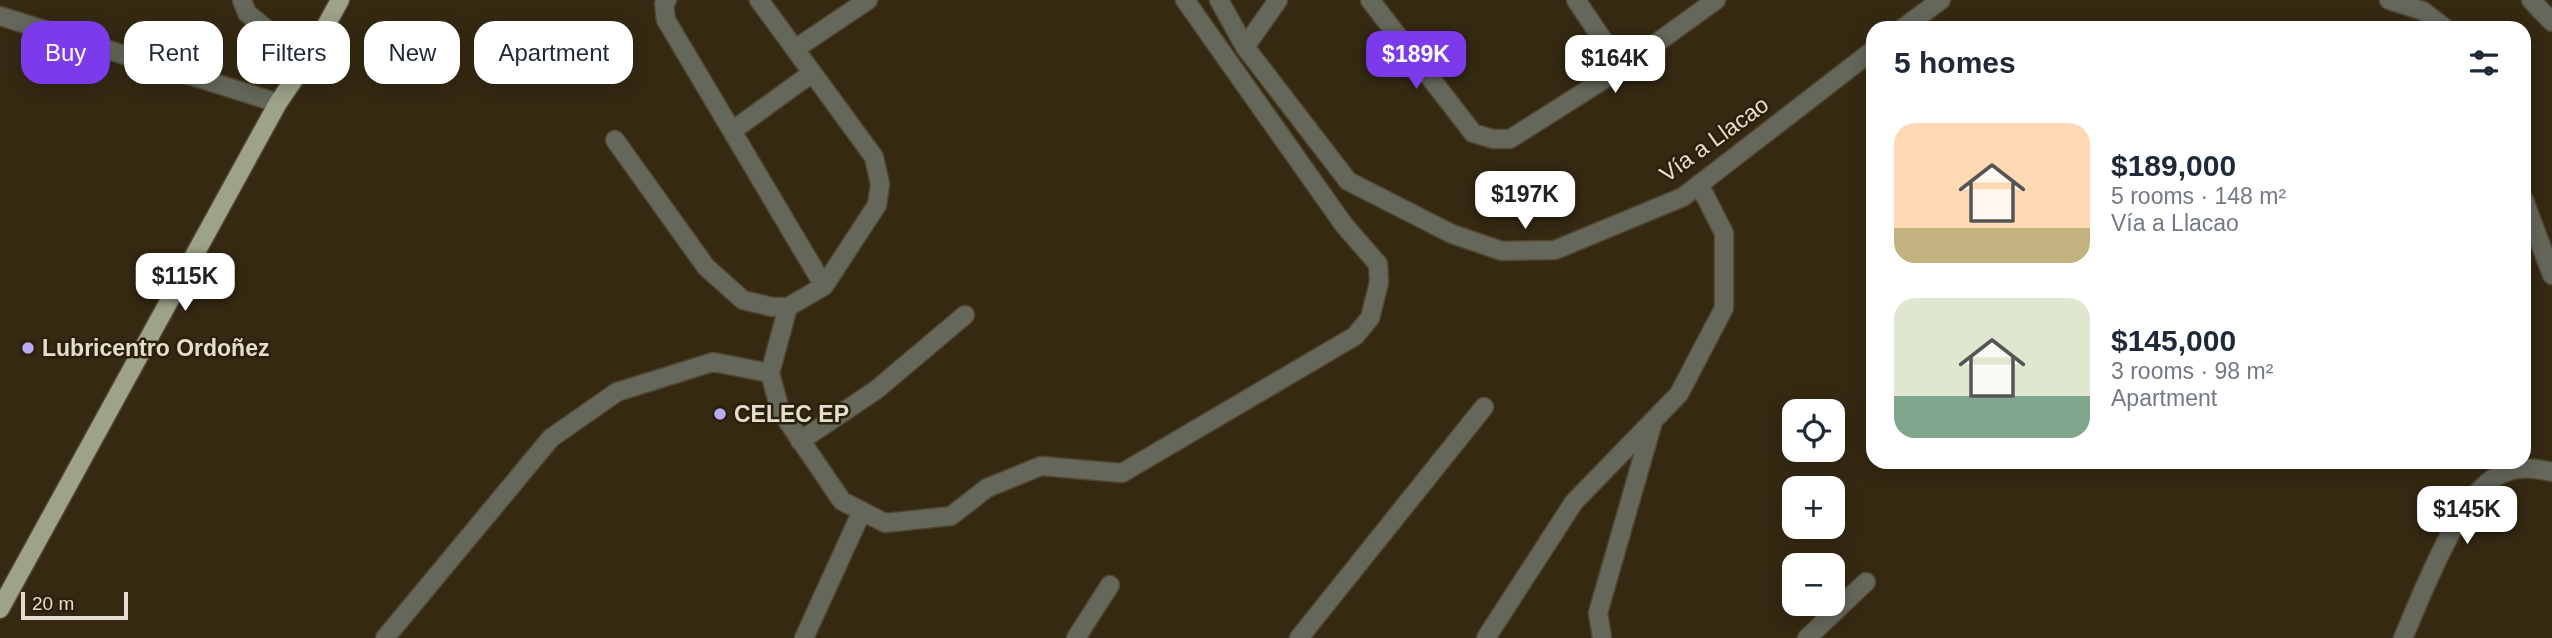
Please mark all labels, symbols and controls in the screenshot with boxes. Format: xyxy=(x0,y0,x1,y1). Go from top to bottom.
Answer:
chip: Buy xyxy=(21,21,110,84)
chip: Rent xyxy=(124,21,223,84)
chip: Filters xyxy=(237,21,350,84)
chip: New xyxy=(364,21,460,84)
chip: Apartment xyxy=(474,21,633,84)
pin: $189K xyxy=(1367,32,1465,91)
pin: $164K xyxy=(1566,36,1664,95)
text: $189K xyxy=(1382,41,1450,67)
icon: filters xyxy=(2465,44,2503,82)
text: $164K xyxy=(1581,45,1649,71)
text: 5 homes xyxy=(1894,46,2016,79)
street label: Vía a Llacao xyxy=(1655,91,1773,187)
text: $189,000 xyxy=(2111,149,2236,182)
icon: home xyxy=(1950,151,2034,235)
pin: $197K xyxy=(1476,172,1574,231)
text: $197K xyxy=(1491,181,1559,207)
text: 5 rooms · 148 m² xyxy=(2111,183,2286,209)
text: Vía a Llacao xyxy=(2111,210,2239,236)
pin: $115K xyxy=(136,254,234,313)
text: $115K xyxy=(152,263,218,289)
text: $145,000 xyxy=(2111,324,2236,357)
icon: home xyxy=(1950,326,2034,410)
place label: Lubricentro Ordoñez xyxy=(42,335,269,361)
marker: Lubricentro Ordoñez xyxy=(20,340,36,356)
text: 3 rooms · 98 m² xyxy=(2111,358,2273,384)
text: Apartment xyxy=(2111,385,2217,411)
map controls xyxy=(1782,399,1845,616)
button: locate xyxy=(1782,399,1845,462)
place label: CELEC EP xyxy=(734,401,849,427)
marker: CELEC EP xyxy=(712,406,728,422)
button: + xyxy=(1782,476,1845,539)
pin: $145K xyxy=(2418,486,2516,546)
text: $145K xyxy=(2433,496,2501,522)
button: − xyxy=(1782,553,1845,616)
scale bar xyxy=(21,589,128,621)
text: 20 m xyxy=(32,593,74,614)

